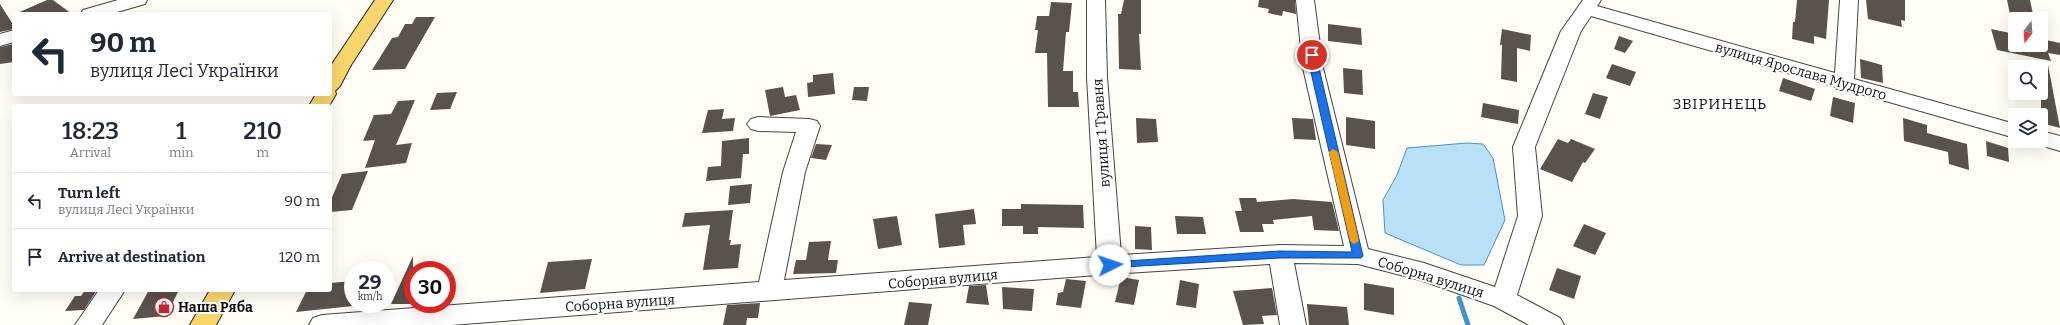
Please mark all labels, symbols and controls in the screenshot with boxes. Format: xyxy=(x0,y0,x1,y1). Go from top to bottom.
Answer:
north arrow xyxy=(2008,12,2048,52)
map controls xyxy=(2008,12,2048,148)
text: 90 m xyxy=(90,26,156,59)
icon: left xyxy=(24,28,76,80)
pin xyxy=(1295,38,1329,72)
street label: вулиця Ярослава Мудрого xyxy=(1713,39,1889,104)
icon: arrive xyxy=(1301,44,1323,66)
text: вулиця Лесі Українки xyxy=(90,60,279,82)
button: search xyxy=(2008,60,2048,100)
street label: вулиця 1 Травня xyxy=(1089,78,1114,188)
district label: ЗВІРИНЕЦЬ xyxy=(1673,95,1767,113)
button: layers xyxy=(2008,108,2048,148)
text: 18:23 xyxy=(62,117,119,145)
text: 1 xyxy=(176,117,186,145)
text: 210 xyxy=(243,117,282,145)
text: Arrival xyxy=(70,145,111,160)
text: min xyxy=(169,145,193,160)
text: m xyxy=(257,145,269,160)
text: Turn left xyxy=(58,184,120,202)
icon: left xyxy=(24,190,46,212)
text: 90 m xyxy=(284,192,320,210)
text: вулиця Лесі Українки xyxy=(58,202,194,217)
position arrow xyxy=(1089,244,1131,286)
icon: arrive xyxy=(24,246,46,268)
text: Arrive at destination xyxy=(58,248,205,266)
text: 120 m xyxy=(279,248,320,266)
street label: Соборна вулиця xyxy=(1376,253,1486,302)
speed limit sign: 30 xyxy=(404,261,456,313)
street label: Соборна вулиця xyxy=(887,266,999,293)
text: 29 xyxy=(358,270,382,294)
text: km/h xyxy=(358,291,382,303)
street label: Соборна вулиця xyxy=(564,291,676,316)
shop icon: Наша Ряба xyxy=(153,296,175,318)
place label: Наша Ряба xyxy=(178,299,253,316)

